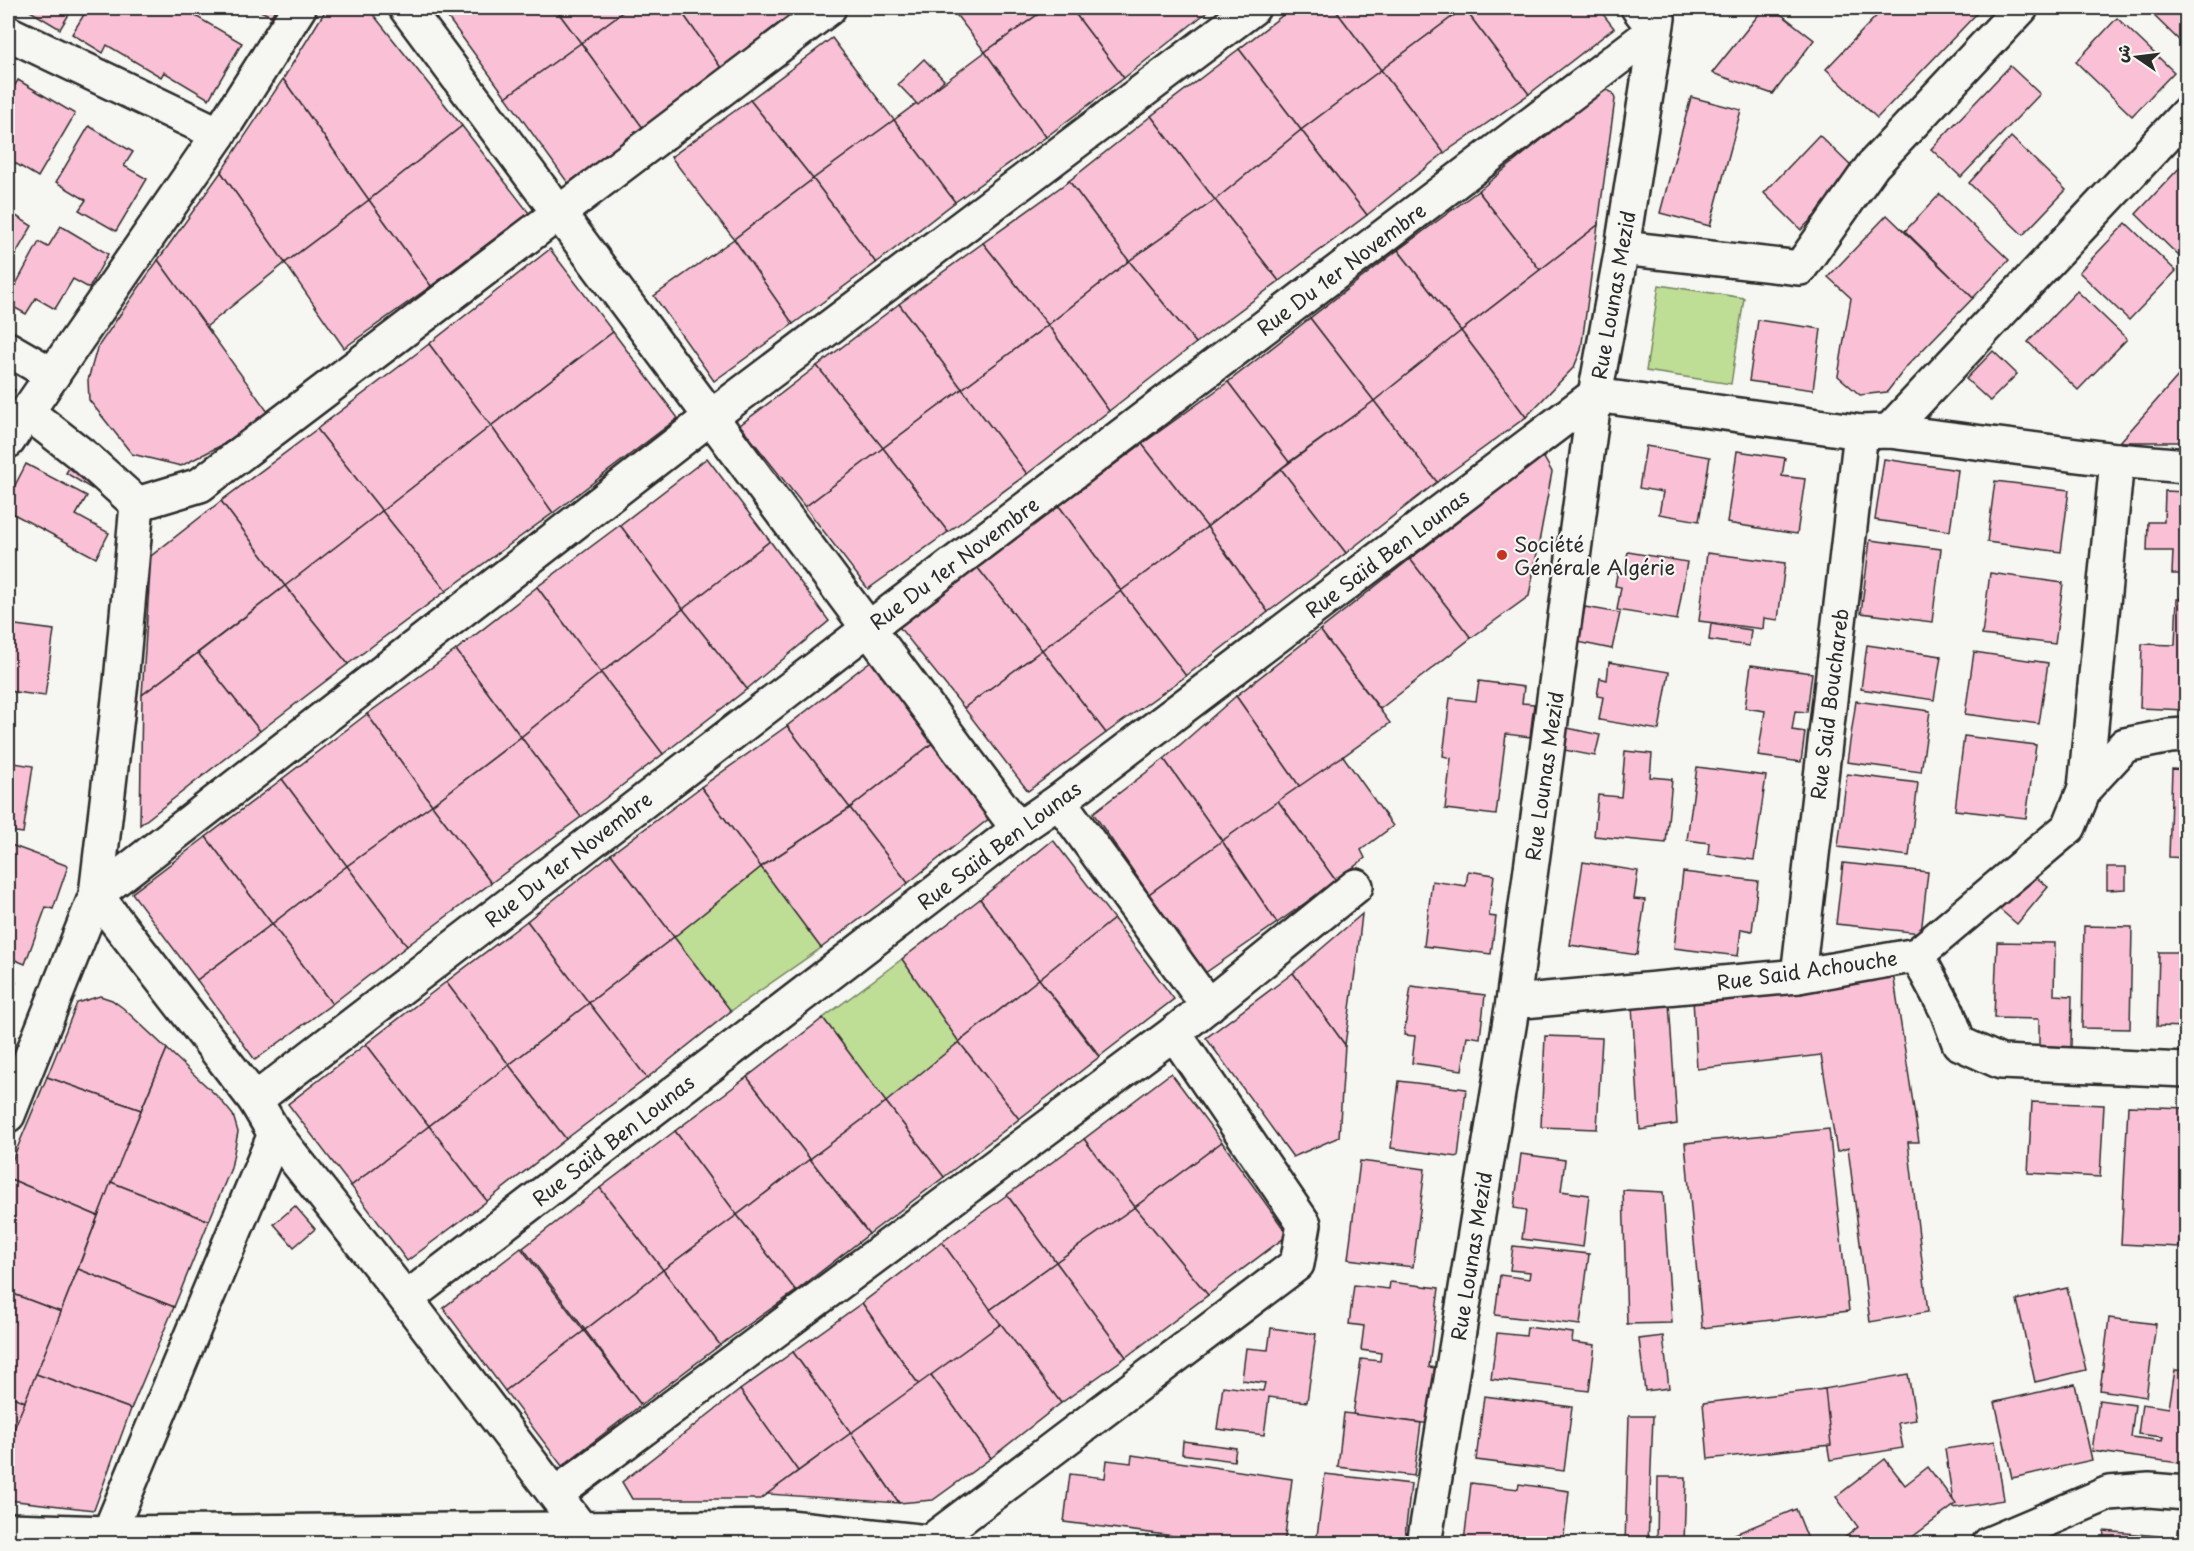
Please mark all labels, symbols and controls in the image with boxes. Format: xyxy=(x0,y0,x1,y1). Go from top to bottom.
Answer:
north arrow xyxy=(2107,27,2167,87)
text: ش xyxy=(2108,42,2135,65)
street label: Rue Du 1er Novembre xyxy=(1250,195,1432,343)
street label: Rue Lounas Mezid xyxy=(1583,208,1643,382)
street label: Rue Saïd Ben Lounas xyxy=(1299,481,1475,625)
street label: Rue Du 1er Novembre xyxy=(863,489,1045,637)
place label: Société Générale Algérie xyxy=(1514,529,1675,582)
marker: Société Générale Algérie xyxy=(1495,548,1509,562)
street label: Rue Said Bouchareb xyxy=(1802,607,1856,801)
street label: Rue Lounas Mezid xyxy=(1517,689,1571,863)
street label: Rue Saïd Ben Lounas xyxy=(911,773,1087,917)
street label: Rue Du 1er Novembre xyxy=(478,784,658,934)
street label: Rue Said Achouche xyxy=(1715,942,1899,998)
street label: Rue Saïd Ben Lounas xyxy=(526,1067,700,1213)
street label: Rue Lounas Mezid xyxy=(1443,1169,1499,1343)

